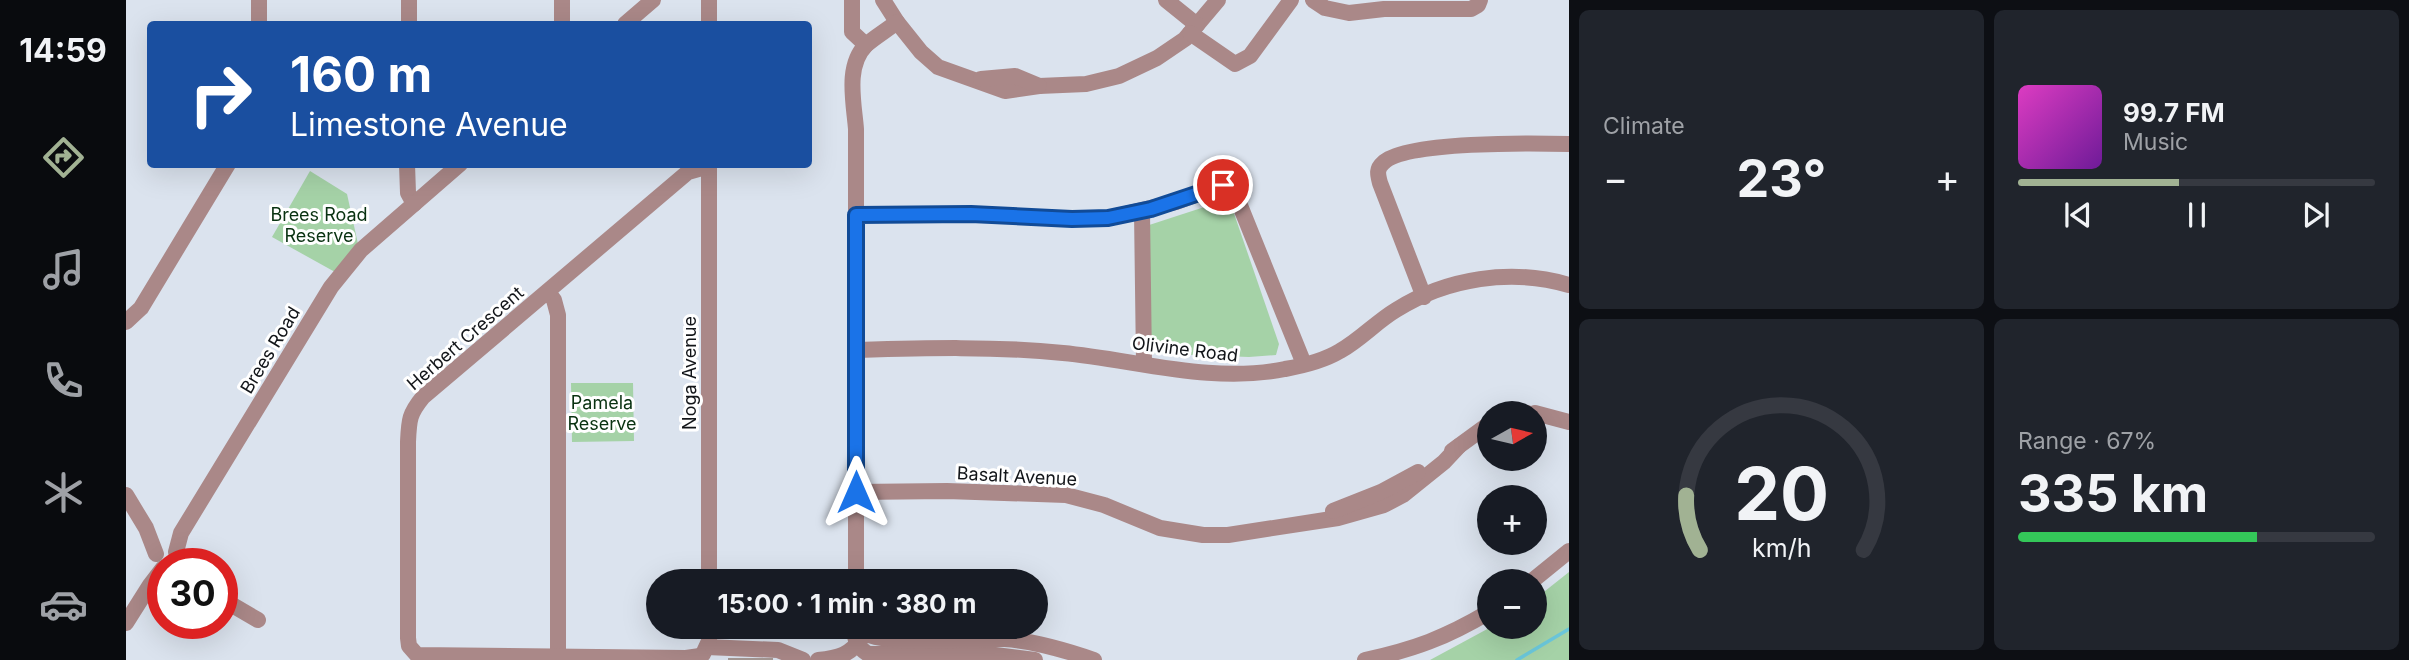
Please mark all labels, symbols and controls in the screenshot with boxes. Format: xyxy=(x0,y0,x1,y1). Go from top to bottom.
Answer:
text: 14:59 xyxy=(19,31,107,70)
text: 160 m xyxy=(290,45,432,104)
icon: right xyxy=(175,49,266,140)
text: 99.7 FM xyxy=(2123,97,2225,128)
text: Limestone Avenue xyxy=(290,105,568,144)
text: Climate xyxy=(1603,112,1685,140)
text: Music xyxy=(2123,128,2188,156)
icon: directions xyxy=(39,133,88,182)
text: 23° xyxy=(1737,147,1826,210)
pin xyxy=(1193,155,1253,215)
text: − xyxy=(1603,155,1628,201)
text: + xyxy=(1935,155,1960,201)
icon: arrive xyxy=(1204,166,1242,204)
icon: previous xyxy=(2059,196,2097,234)
icon: pause xyxy=(2178,196,2216,234)
icon: next xyxy=(2297,196,2335,234)
park label: Brees Road Reserve xyxy=(270,204,368,246)
icon: music xyxy=(39,245,88,294)
street label: Herbert Crescent xyxy=(402,282,528,394)
street label: Brees Road xyxy=(236,303,304,397)
street label: Noga Avenue xyxy=(679,316,700,430)
street label: Olivine Road xyxy=(1131,332,1239,366)
icon: phone xyxy=(39,356,88,405)
park label: Pamela Reserve xyxy=(567,392,637,434)
north arrow xyxy=(1477,401,1547,471)
map controls xyxy=(1477,401,1547,639)
text: Range · 67% xyxy=(2018,427,2156,455)
text: 20 xyxy=(1734,450,1829,539)
position arrow xyxy=(819,455,893,529)
street label: Basalt Avenue xyxy=(956,462,1078,490)
text: 335 km xyxy=(2018,462,2208,525)
icon: climate xyxy=(39,468,88,517)
button: + xyxy=(1477,485,1547,555)
text: km/h xyxy=(1752,533,1811,563)
speed limit sign: 30 xyxy=(147,548,238,639)
button: − xyxy=(1477,569,1547,639)
icon: car xyxy=(39,580,88,629)
text: 15:00 · 1 min · 380 m xyxy=(717,588,977,619)

